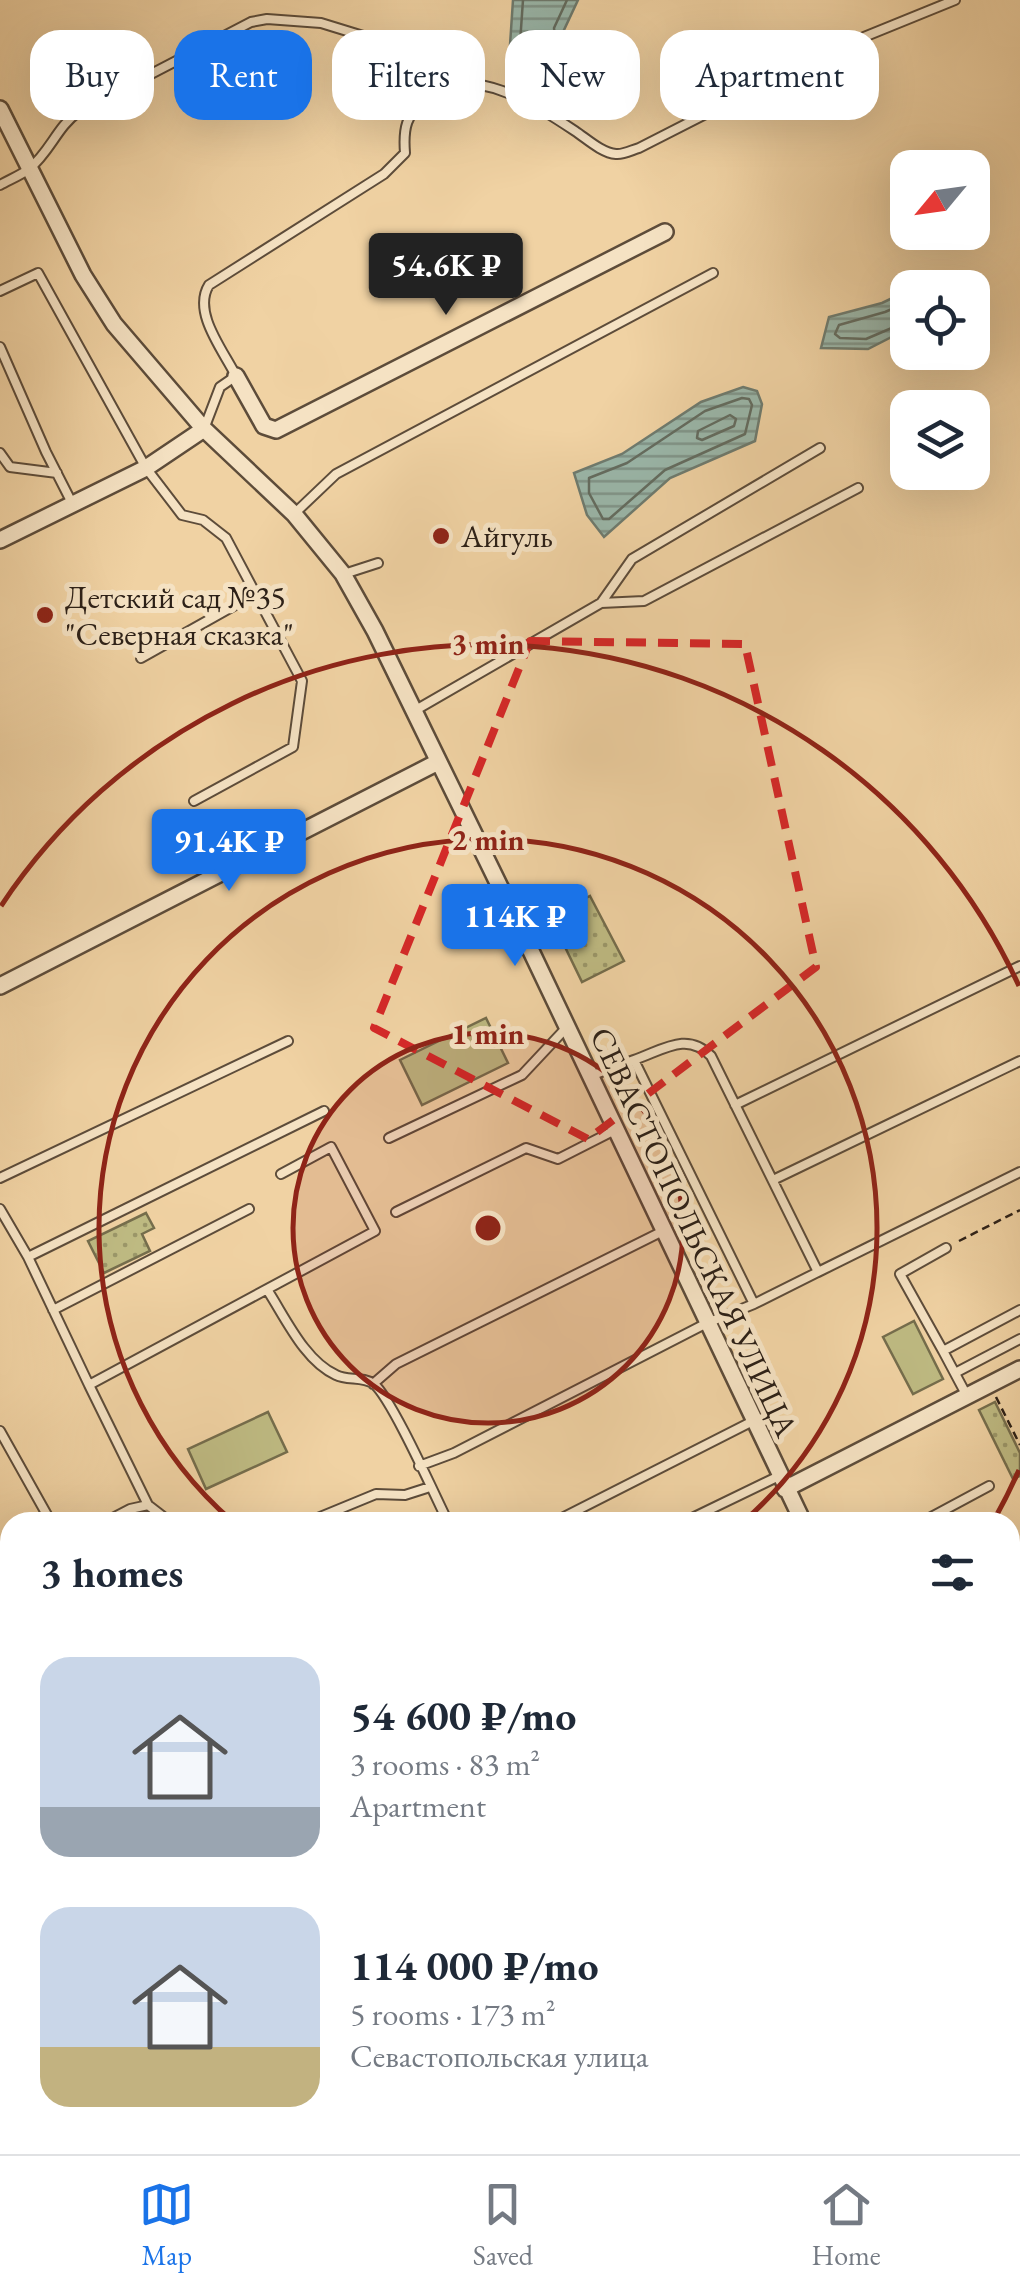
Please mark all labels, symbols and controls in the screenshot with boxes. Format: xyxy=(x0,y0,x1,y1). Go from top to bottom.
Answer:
chip: Buy xyxy=(30,30,154,120)
chip: Rent xyxy=(174,30,312,120)
chip: Filters xyxy=(332,30,485,120)
chip: New xyxy=(505,30,640,120)
chip: Apartment xyxy=(660,30,879,120)
north arrow xyxy=(890,150,990,250)
map controls xyxy=(890,150,990,490)
pin: 54.6K ₽ xyxy=(354,233,538,318)
text: 54.6K ₽ xyxy=(391,244,501,286)
button: locate xyxy=(890,270,990,370)
button: layers xyxy=(890,390,990,490)
place label: Айгуль xyxy=(460,515,553,557)
marker: Айгуль xyxy=(430,525,452,547)
place label: Детский сад №35 "Северная сказка" xyxy=(65,576,294,655)
marker: Детский сад №35 "Северная сказка" xyxy=(34,604,56,626)
text: 3 min xyxy=(451,624,525,663)
pin: 91.4K ₽ xyxy=(137,809,321,894)
text: 91.4K ₽ xyxy=(174,820,284,862)
text: 2 min xyxy=(451,820,525,859)
pin: 114K ₽ xyxy=(434,884,596,969)
text: 114K ₽ xyxy=(464,895,566,937)
text: 1 min xyxy=(451,1014,525,1053)
street label: СЕВАСТОПОЛЬСКАЯ УЛИЦА xyxy=(580,1020,808,1444)
centre of rings xyxy=(470,1210,506,1246)
text: 3 homes xyxy=(40,1545,183,1600)
icon: filters xyxy=(925,1545,980,1600)
text: 54 600 ₽/mo xyxy=(350,1688,576,1743)
icon: home xyxy=(120,1697,240,1817)
text: 3 rooms · 83 m² xyxy=(350,1743,540,1785)
text: Apartment xyxy=(350,1785,486,1827)
text: 114 000 ₽/mo xyxy=(350,1938,599,1993)
icon: home xyxy=(120,1947,240,2067)
text: 5 rooms · 173 m² xyxy=(350,1993,556,2035)
text: Севастопольская улица xyxy=(350,2035,649,2077)
tab: Map xyxy=(139,2177,194,2273)
tab: Saved xyxy=(473,2177,533,2273)
tab: Home xyxy=(811,2177,881,2273)

